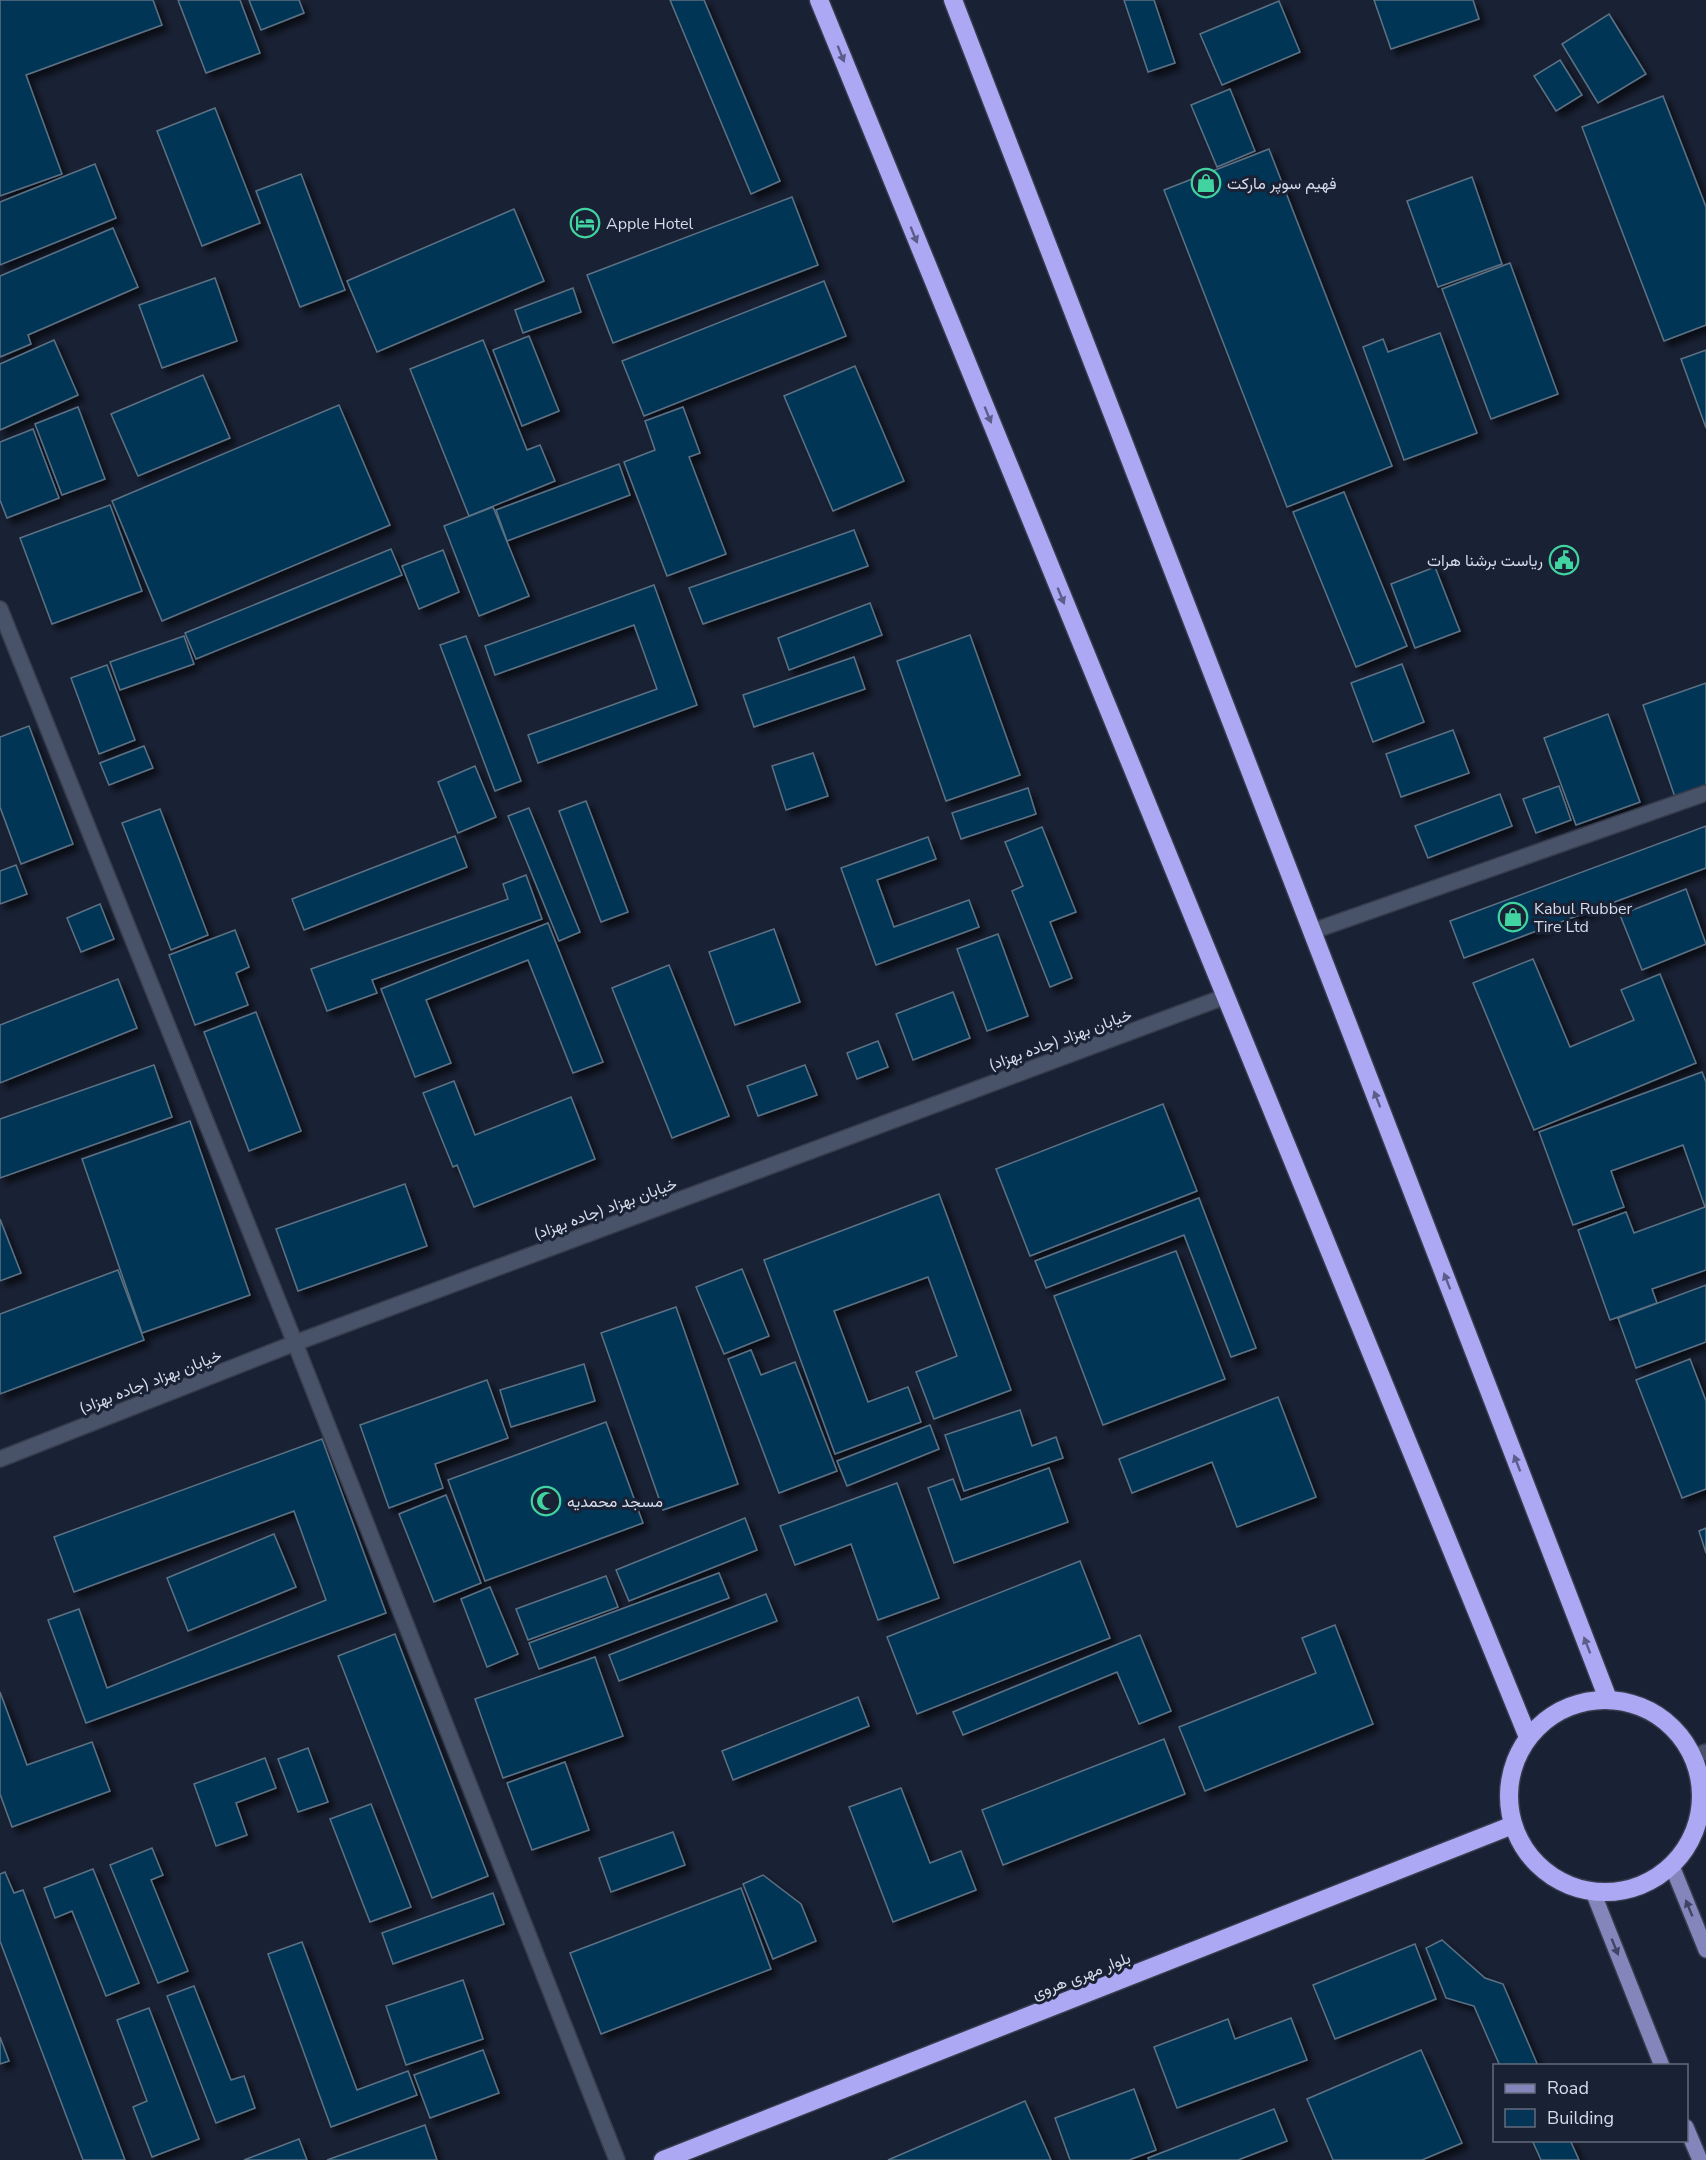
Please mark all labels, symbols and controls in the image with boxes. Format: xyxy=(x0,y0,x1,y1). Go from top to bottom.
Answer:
one-way arrow xyxy=(837,45,846,63)
shop icon: فهیم سوپر مارکت xyxy=(1190,167,1222,199)
place label: فهیم سوپر مارکت xyxy=(1227,173,1337,195)
hotel icon: Apple Hotel xyxy=(569,207,601,239)
place label: Apple Hotel xyxy=(606,213,694,235)
one-way arrow xyxy=(910,226,919,244)
one-way arrow xyxy=(983,407,993,425)
public building icon: ریاست برشنا هرات xyxy=(1548,544,1580,576)
place label: ریاست برشنا هرات xyxy=(1427,550,1543,572)
one-way arrow xyxy=(1057,587,1066,605)
place label: Kabul Rubber Tire Ltd xyxy=(1534,898,1632,938)
shop icon: Kabul Rubber Tire Ltd xyxy=(1497,901,1529,933)
street label: خیابان بهزاد (جاده بهزاد) xyxy=(986,1004,1135,1076)
one-way arrow xyxy=(1372,1090,1381,1108)
street label: خیابان بهزاد (جاده بهزاد) xyxy=(531,1173,680,1245)
one-way arrow xyxy=(1442,1272,1451,1290)
street label: خیابان بهزاد (جاده بهزاد) xyxy=(76,1344,225,1419)
one-way arrow xyxy=(1512,1454,1521,1472)
mosque icon: مسجد محمدیه xyxy=(530,1485,562,1517)
place label: مسجد محمدیه xyxy=(567,1491,663,1513)
one-way arrow xyxy=(1582,1636,1591,1654)
one-way arrow xyxy=(1684,1898,1694,1916)
one-way arrow xyxy=(1610,1938,1620,1956)
street label: بلوار مهری هروی xyxy=(1029,1947,1134,2005)
legend xyxy=(1493,2064,1688,2142)
text: Road xyxy=(1547,2076,1589,2100)
text: Building xyxy=(1547,2106,1614,2130)

